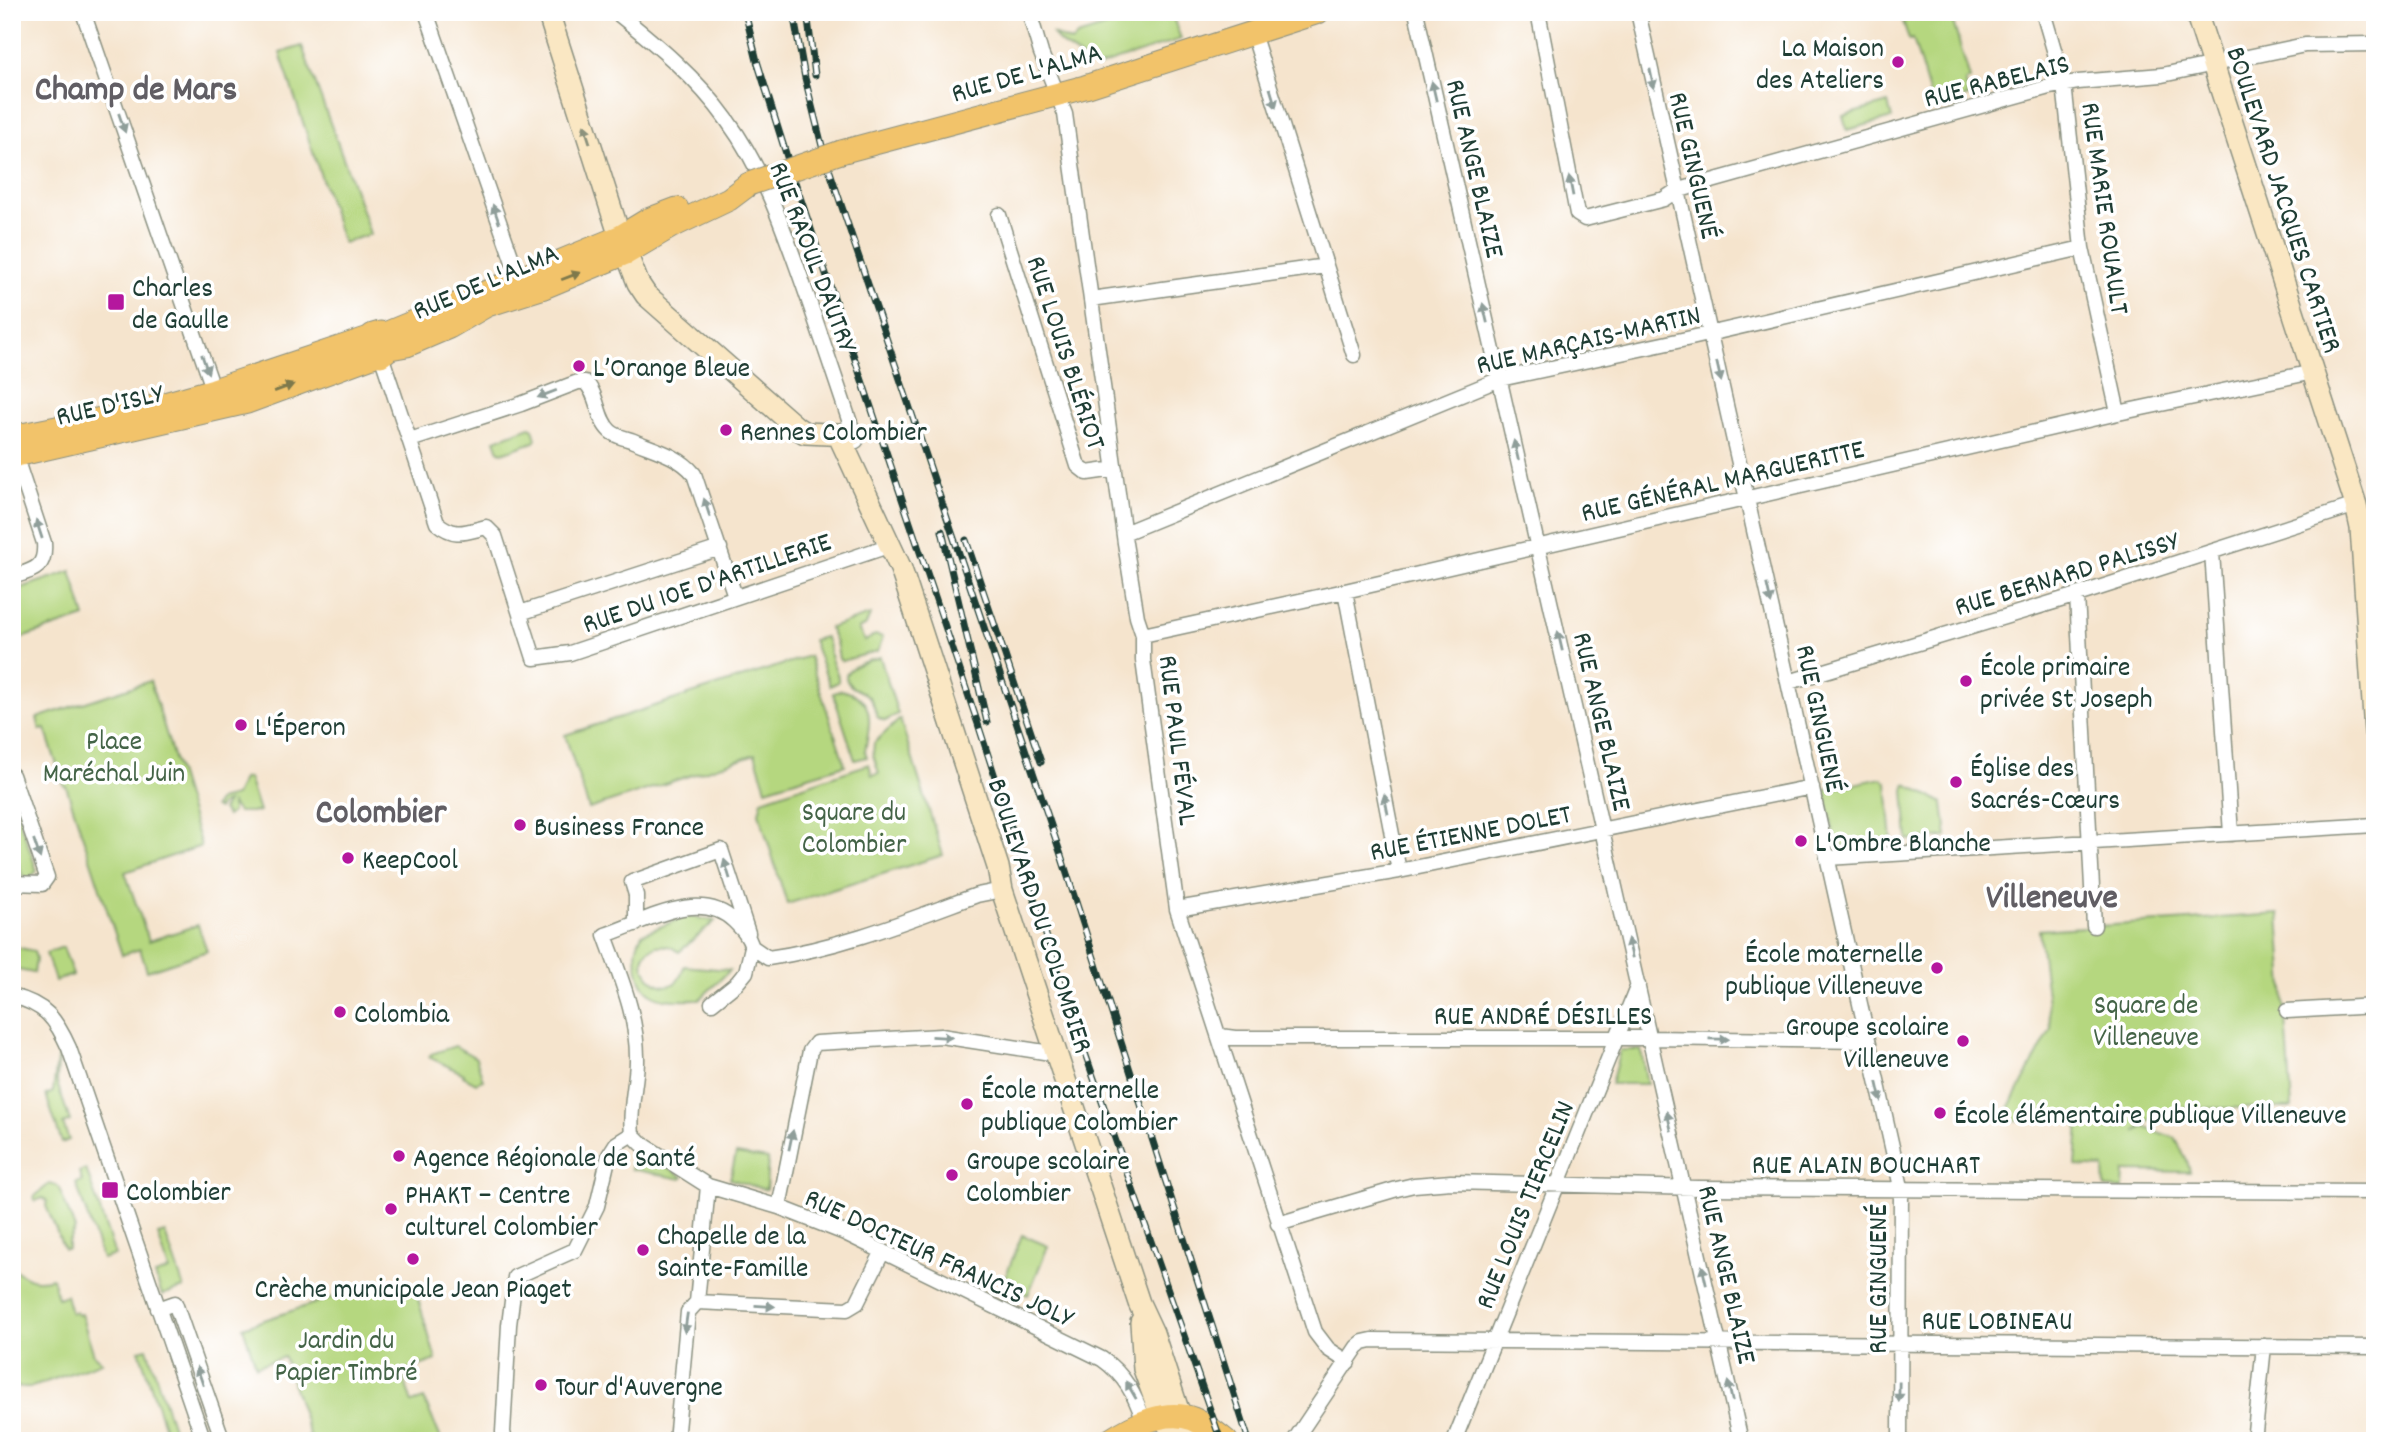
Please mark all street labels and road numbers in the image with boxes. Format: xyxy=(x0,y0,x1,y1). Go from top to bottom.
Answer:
street label: RUE DE L'ALMA xyxy=(947,35,1108,116)
street label: BOULEVARD JACQUES CARTIER xyxy=(2213,42,2350,359)
street label: RUE RABELAIS xyxy=(1920,46,2074,121)
street label: RUE ANGE BLAIZE xyxy=(1432,76,1512,263)
street label: RUE GINGUENÉ xyxy=(1655,89,1728,244)
street label: RUE MARIE ROUAULT xyxy=(2067,100,2137,317)
street label: RUE RAOUL DAUTRY xyxy=(756,157,865,359)
street label: RUE DE L'ALMA xyxy=(408,236,566,333)
street label: RUE LOUIS BLÉRIOT xyxy=(1013,251,1113,456)
street label: RUE MARÇAIS-MARTIN xyxy=(1473,298,1705,388)
street label: RUE D'ISLY xyxy=(53,376,168,440)
street label: RUE GÉNÉRAL MARGUERITTE xyxy=(1578,432,1869,536)
street label: RUE BERNARD PALISSY xyxy=(1950,523,2185,630)
street label: RUE DU 10E D'ARTILLERIE xyxy=(578,524,838,647)
street label: RUE ANGE BLAIZE xyxy=(1559,629,1639,816)
street label: RUE GINGUENÉ xyxy=(1782,642,1852,797)
street label: RUE PAUL FÉVAL xyxy=(1145,653,1205,828)
street label: BOULEVARD DU COLOMBIER xyxy=(974,774,1101,1059)
street label: RUE ÉTIENNE DOLET xyxy=(1367,797,1575,875)
street label: RUE ANDRÉ DÉSILLES xyxy=(1434,999,1652,1039)
street label: RUE LOUIS TIERCELIN xyxy=(1468,1096,1588,1316)
street label: RUE ALAIN BOUCHART xyxy=(1752,1148,1980,1188)
street label: RUE DOCTEUR FRANCIS JOLY xyxy=(797,1181,1080,1341)
street label: RUE ANGE BLAIZE xyxy=(1684,1182,1764,1369)
street label: RUE GINGUENÉ xyxy=(1861,1204,1901,1354)
street label: RUE LOBINEAU xyxy=(1921,1304,2073,1344)

